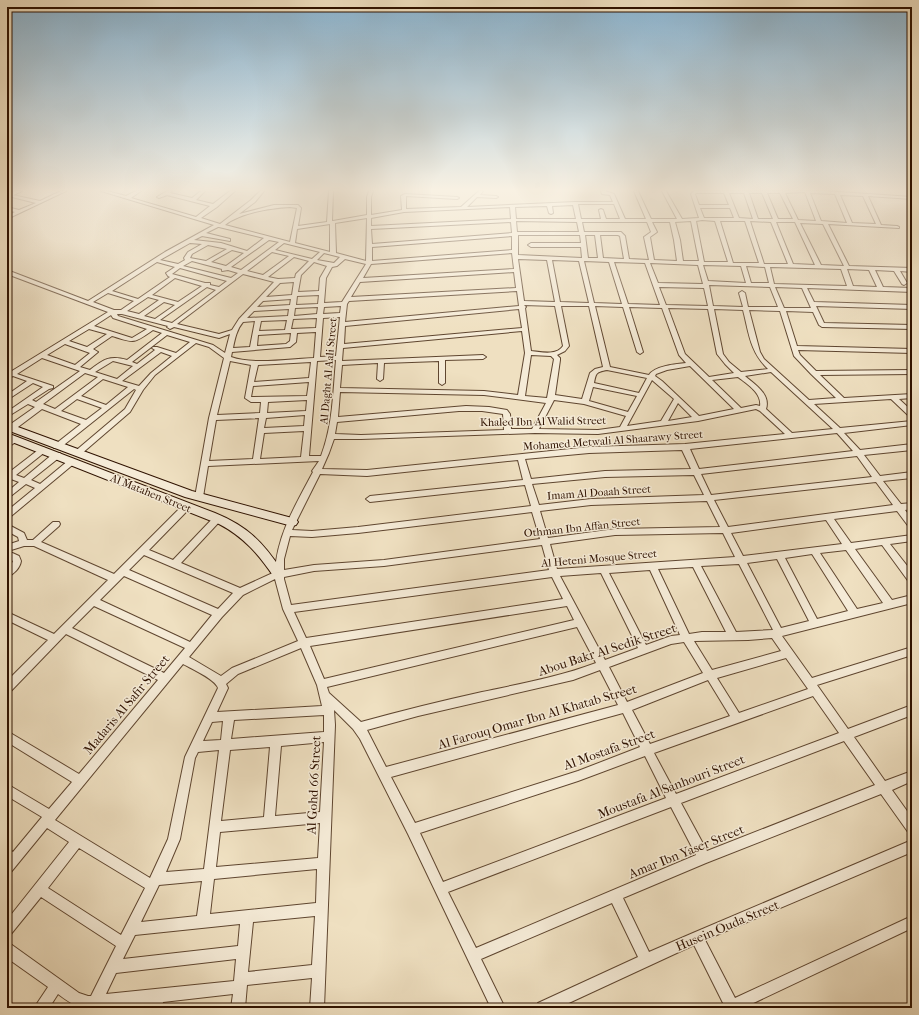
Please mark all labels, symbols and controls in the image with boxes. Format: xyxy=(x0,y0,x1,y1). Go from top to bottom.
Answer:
street label: Al Daght Al Aali Street xyxy=(317,317,340,426)
street label: Khaled Ibn Al Walid Street xyxy=(480,414,606,429)
street label: Mohamed Metwali Al Shaarawy Street xyxy=(523,428,703,453)
street label: Al Matahen Street xyxy=(108,471,193,516)
street label: Imam Al Doaah Street xyxy=(547,482,652,503)
street label: Othman Ibn Affan Street xyxy=(523,515,641,540)
street label: Al Heteni Mosque Street xyxy=(540,547,658,570)
street label: Abou Bakr Al Sedik Street xyxy=(535,620,678,679)
street label: Madaris Al Safir Street xyxy=(80,651,173,757)
street label: Al Farouq Omar Ibn Al Khatab Street xyxy=(435,681,639,752)
street label: Al Mostafa Street xyxy=(561,726,657,773)
street label: Al Gohd 66 Street xyxy=(303,735,324,836)
street label: Moustafa Al Sanhouri Street xyxy=(595,751,747,822)
street label: Amar Ibn Yaser Street xyxy=(625,821,747,882)
street label: Husein Ouda Street xyxy=(673,897,781,954)

